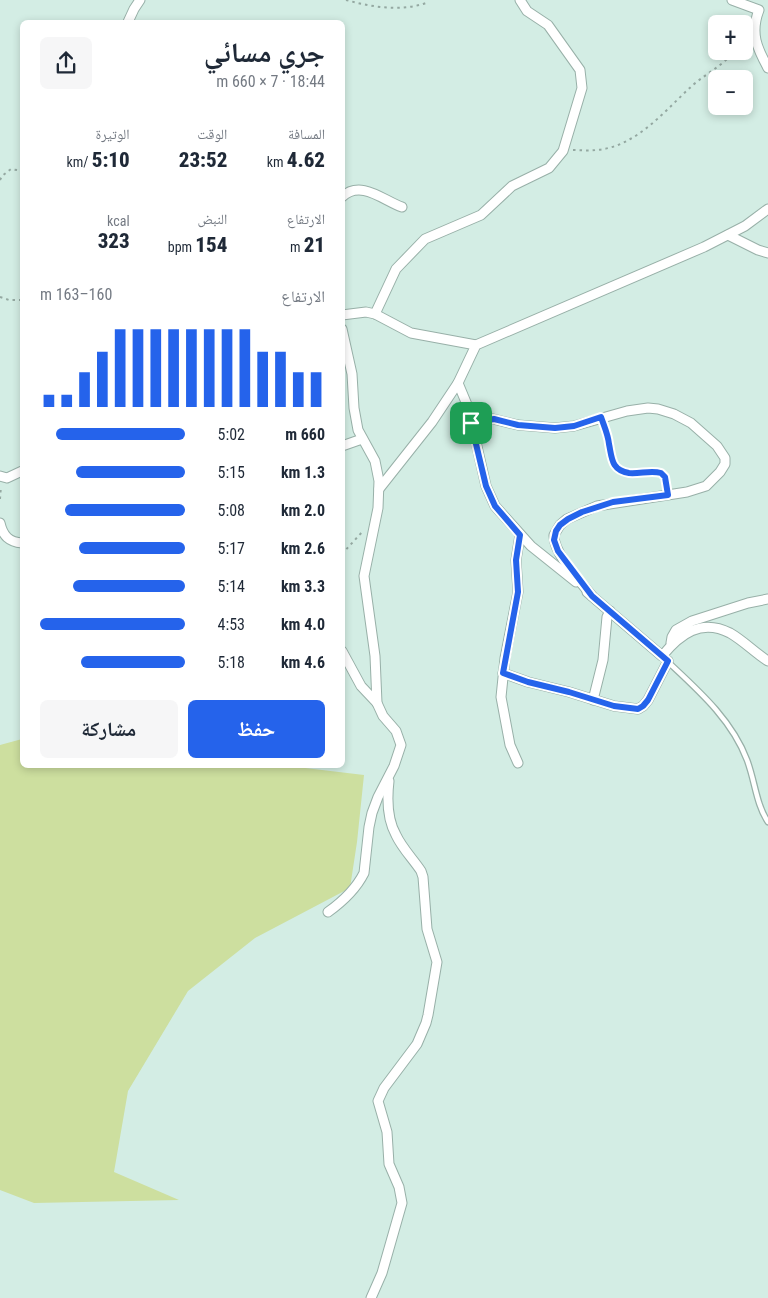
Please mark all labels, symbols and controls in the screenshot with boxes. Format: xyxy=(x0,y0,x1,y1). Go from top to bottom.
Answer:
map controls xyxy=(708,15,753,115)
button: + xyxy=(708,15,753,60)
text: جري مسائي xyxy=(204,36,325,69)
button: share xyxy=(40,37,92,89)
button: − xyxy=(708,70,753,115)
text: 18:44 · 7 × 660 m xyxy=(216,72,325,91)
text: الوتيرة xyxy=(96,126,130,142)
text: الوقت xyxy=(197,126,227,142)
text: المسافة xyxy=(288,126,325,142)
text: 5:10 xyxy=(92,148,130,172)
text: 23:52 xyxy=(179,148,227,172)
text: 4.62 xyxy=(287,148,325,172)
text: /km xyxy=(66,154,92,170)
text: km xyxy=(267,154,287,170)
text: النبض xyxy=(197,211,227,227)
text: الارتفاع xyxy=(287,211,325,227)
text: kcal xyxy=(107,213,130,229)
text: 323 xyxy=(98,229,130,253)
text: 154 xyxy=(195,233,227,257)
text: 21 xyxy=(304,233,325,257)
text: bpm xyxy=(168,239,195,255)
text: m xyxy=(290,239,304,255)
text: 160–163 m xyxy=(40,285,112,304)
text: الارتفاع xyxy=(281,287,325,306)
pin xyxy=(450,402,492,444)
icon: arrive xyxy=(457,409,485,437)
text: 5:02 xyxy=(218,425,245,444)
text: 660 m xyxy=(285,425,325,444)
text: 5:15 xyxy=(218,463,245,482)
text: 1.3 km xyxy=(281,463,325,482)
text: 5:08 xyxy=(218,501,245,520)
text: 2.0 km xyxy=(281,501,325,520)
text: 5:17 xyxy=(218,539,245,558)
text: 2.6 km xyxy=(281,539,325,558)
text: 5:14 xyxy=(218,577,245,596)
text: 3.3 km xyxy=(281,577,325,596)
text: 4:53 xyxy=(218,615,245,634)
text: 4.0 km xyxy=(281,615,325,634)
text: 5:18 xyxy=(218,653,245,672)
text: 4.6 km xyxy=(281,653,325,672)
button: مشاركة xyxy=(40,700,178,758)
button: حفظ xyxy=(188,700,325,758)

